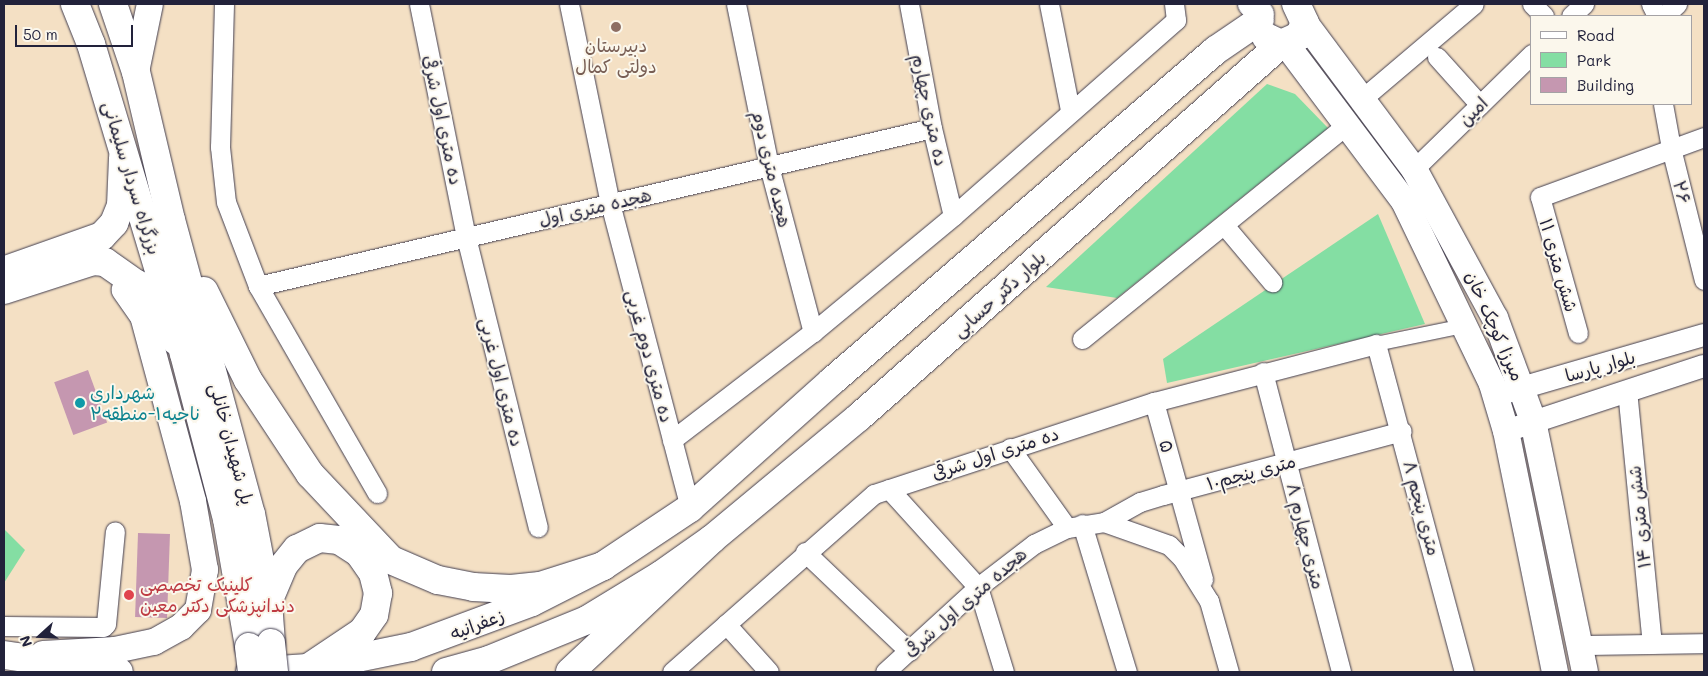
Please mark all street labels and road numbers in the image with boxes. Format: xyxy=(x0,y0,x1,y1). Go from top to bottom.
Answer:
street label: ده متری چهارم xyxy=(908,52,952,168)
street label: ده متری اول شرقی xyxy=(419,53,467,187)
street label: امین xyxy=(1454,92,1492,130)
street label: بزرگراه سردار سلیمانی xyxy=(98,99,166,257)
street label: هجده متری دوم xyxy=(748,108,796,230)
street label: ۲۶ xyxy=(1669,178,1695,206)
street label: هجده متری اول xyxy=(537,184,653,230)
street label: شش متری ۱۱ xyxy=(1535,216,1583,314)
street label: بلوار دکتر حسابی xyxy=(948,246,1050,342)
street label: میرزا کوچک خان xyxy=(1461,268,1529,384)
street label: ده متری دوم غربی xyxy=(622,287,678,425)
street label: ده متری اول غربی xyxy=(476,315,528,449)
street label: بلوار پارسا xyxy=(1562,346,1638,386)
street label: پل شهیدان خانلی xyxy=(205,381,259,507)
street label: ده متری اول شرقی xyxy=(929,422,1061,484)
street label: ۵ xyxy=(1155,437,1179,455)
street label: ۱۰متری پنجم xyxy=(1204,450,1298,494)
street label: ۸ متری پنجم xyxy=(1399,458,1445,558)
street label: شش متری ۱۴ xyxy=(1623,465,1655,569)
street label: ۸ متری چهارم xyxy=(1282,481,1330,591)
street label: هجده متری اول شرقی xyxy=(899,543,1031,661)
street label: زعفرانیه xyxy=(447,604,507,644)

